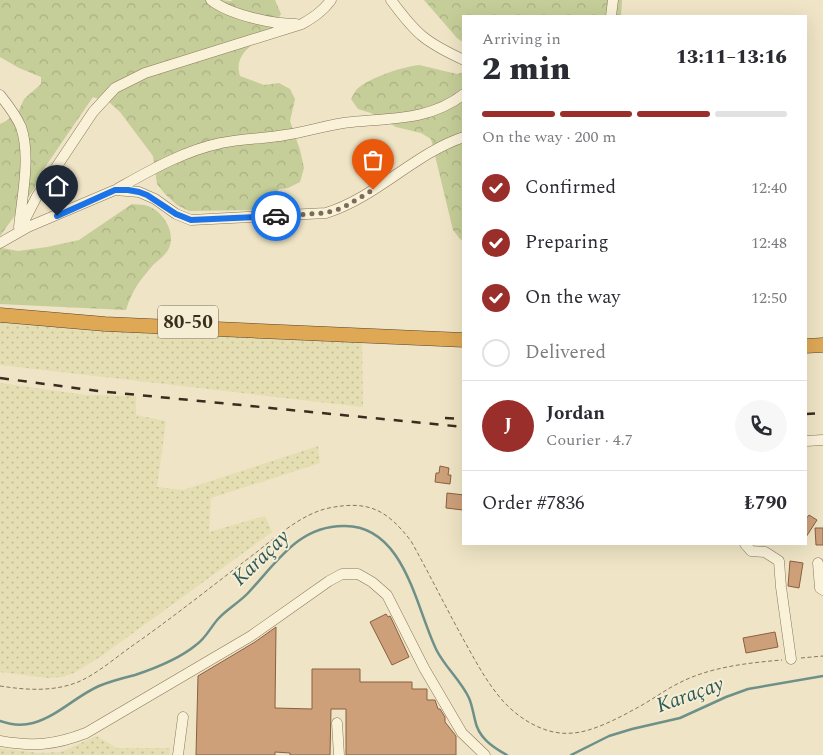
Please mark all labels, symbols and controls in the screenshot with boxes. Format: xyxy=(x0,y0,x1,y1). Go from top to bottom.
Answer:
text: Arriving in xyxy=(482,27,561,51)
text: 13:11–13:16 xyxy=(676,43,787,72)
text: 2 min xyxy=(482,45,570,94)
text: On the way · 200 m xyxy=(482,125,616,149)
pin xyxy=(352,139,394,190)
icon: bag xyxy=(359,146,387,174)
pin xyxy=(36,165,78,216)
icon: home xyxy=(43,172,71,200)
text: Confirmed xyxy=(525,173,616,202)
icon: check xyxy=(482,174,510,202)
text: 12:40 xyxy=(751,176,787,200)
courier xyxy=(251,191,301,241)
icon: car xyxy=(262,202,290,230)
text: Preparing xyxy=(525,228,609,257)
icon: check xyxy=(482,229,510,257)
text: 12:48 xyxy=(751,231,787,255)
text: On the way xyxy=(525,283,621,312)
icon: check xyxy=(482,284,510,312)
text: 12:50 xyxy=(751,286,787,310)
road number: 80-50 xyxy=(158,306,218,338)
text: Delivered xyxy=(525,338,606,367)
text: Jordan xyxy=(546,399,605,428)
button: phone xyxy=(735,400,787,452)
text: J xyxy=(504,411,512,440)
text: Courier · 4.7 xyxy=(546,428,633,452)
text: Order #7836 xyxy=(482,489,585,518)
text: ₺790 xyxy=(744,489,787,518)
water label: Karaçay xyxy=(225,522,298,594)
water label: Karaçay xyxy=(652,668,729,722)

